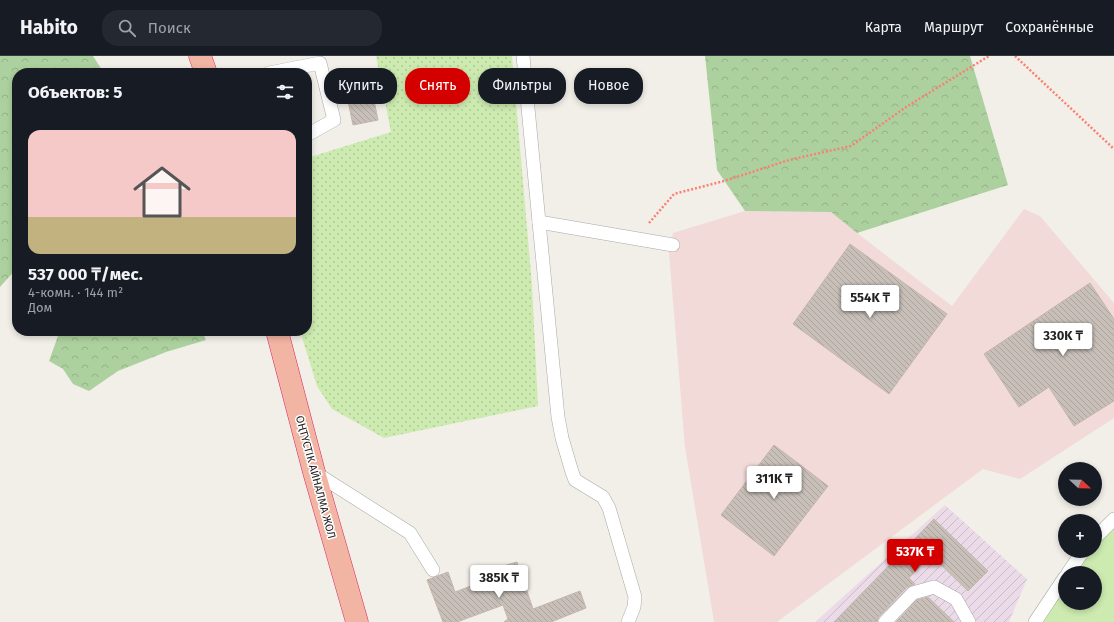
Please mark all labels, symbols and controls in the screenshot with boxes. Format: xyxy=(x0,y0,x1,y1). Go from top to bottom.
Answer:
search box xyxy=(102,10,382,46)
text: Habito xyxy=(20,16,78,39)
icon: search xyxy=(116,17,138,39)
text: Поиск xyxy=(148,19,191,37)
text: Карта xyxy=(865,19,902,36)
text: Маршрут xyxy=(924,19,983,36)
text: Сохранённые xyxy=(1005,19,1094,36)
chip: Купить xyxy=(324,68,397,104)
chip: Снять xyxy=(405,68,470,104)
chip: Фильтры xyxy=(478,68,566,104)
chip: Новое xyxy=(574,68,643,104)
icon: filters xyxy=(274,81,296,103)
text: Объектов: 5 xyxy=(28,82,122,103)
icon: home xyxy=(126,156,198,228)
text: 537 000 ₸/мес. xyxy=(28,264,143,285)
text: 4-комн. · 144 m² xyxy=(28,285,123,300)
pin: 554K ₸ xyxy=(837,285,903,319)
text: 554K ₸ xyxy=(850,290,890,305)
text: Дом xyxy=(28,300,52,315)
pin: 330K ₸ xyxy=(1030,323,1096,357)
text: 330K ₸ xyxy=(1043,328,1083,343)
street label: ОҢТҮСТІК АЙНАЛМА ЖОЛ xyxy=(293,414,338,540)
north arrow xyxy=(1058,462,1102,506)
map controls xyxy=(1058,462,1102,610)
pin: 311K ₸ xyxy=(741,466,807,500)
text: 311K ₸ xyxy=(756,471,792,486)
button: + xyxy=(1058,514,1102,558)
pin: 537K ₸ xyxy=(882,539,948,573)
text: 537K ₸ xyxy=(896,544,934,559)
pin: 385K ₸ xyxy=(466,565,532,599)
button: − xyxy=(1058,566,1102,610)
text: 385K ₸ xyxy=(479,570,519,585)

